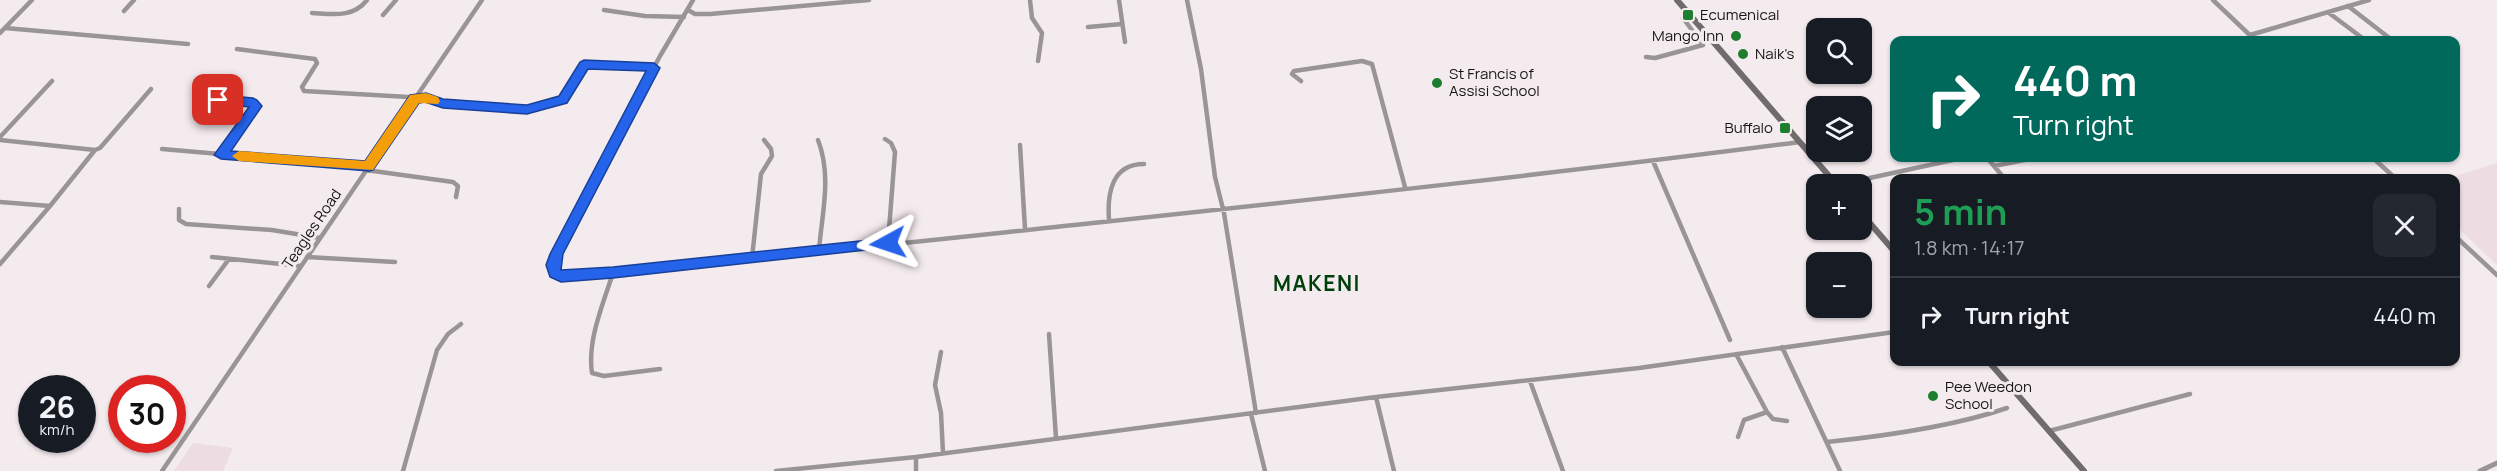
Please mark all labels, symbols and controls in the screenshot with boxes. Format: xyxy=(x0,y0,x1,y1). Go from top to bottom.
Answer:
place label: Ecumenical xyxy=(1700,4,1779,25)
marker: Ecumenical xyxy=(1681,8,1695,22)
map controls xyxy=(1806,18,1872,318)
button: search xyxy=(1806,18,1872,84)
place label: Mango Inn xyxy=(1652,25,1724,46)
marker: Mango Inn xyxy=(1729,29,1743,43)
place label: Naik's xyxy=(1755,43,1795,64)
marker: Naik's xyxy=(1736,47,1750,61)
text: 440 m xyxy=(2013,51,2137,109)
icon: right xyxy=(1914,60,1992,138)
place label: St Francis of Assisi School xyxy=(1449,63,1540,101)
pin xyxy=(192,74,243,125)
marker: St Francis of Assisi School xyxy=(1430,76,1444,90)
icon: arrive xyxy=(201,83,234,116)
button: layers xyxy=(1806,96,1872,162)
text: Turn right xyxy=(2013,106,2134,143)
place label: Buffalo xyxy=(1724,117,1773,138)
marker: Buffalo xyxy=(1778,121,1792,135)
button: + xyxy=(1806,174,1872,240)
street label: Teagles Road xyxy=(277,185,346,273)
text: 5 min xyxy=(1914,187,2007,236)
button: close xyxy=(2373,194,2436,257)
position arrow xyxy=(856,211,920,275)
text: 1.8 km · 14:17 xyxy=(1914,234,2025,261)
button: − xyxy=(1806,252,1872,318)
district label: MAKENI xyxy=(1273,269,1361,297)
icon: right xyxy=(1914,300,1947,333)
text: Turn right xyxy=(1965,301,2070,331)
text: 440 m xyxy=(2373,301,2436,331)
speed limit sign: 30 xyxy=(108,375,186,453)
place label: Pee Weedon School xyxy=(1945,376,2032,414)
text: 26 xyxy=(39,386,75,427)
marker: Pee Weedon School xyxy=(1926,389,1940,403)
text: km/h xyxy=(40,419,74,440)

